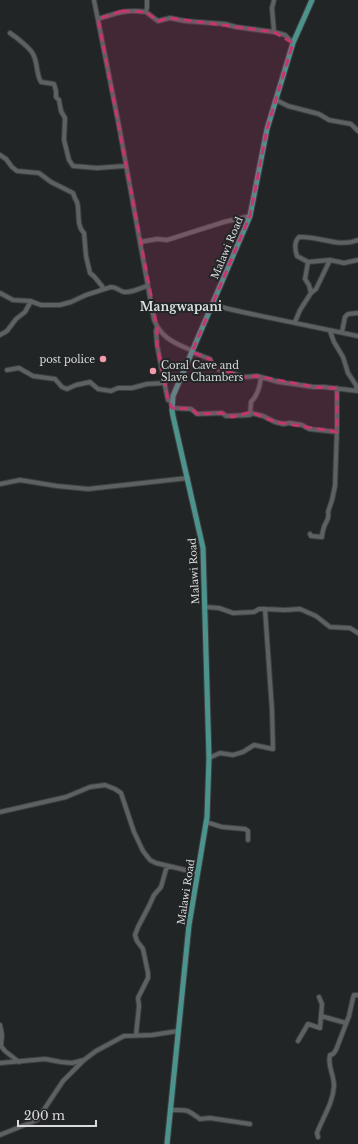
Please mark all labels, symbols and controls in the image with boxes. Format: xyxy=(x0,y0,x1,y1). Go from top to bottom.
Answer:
street label: Malawi Road xyxy=(208,215,246,281)
district label: Mangwapani xyxy=(140,299,223,314)
place label: post police xyxy=(39,353,95,366)
marker: post police xyxy=(98,354,108,364)
place label: Coral Cave and Slave Chambers xyxy=(161,359,244,384)
marker: Coral Cave and Slave Chambers xyxy=(148,366,158,376)
street label: Malawi Road xyxy=(186,537,202,605)
street label: Malawi Road xyxy=(174,858,198,926)
scale bar xyxy=(18,1102,96,1128)
text: 200 m xyxy=(24,1108,65,1123)

